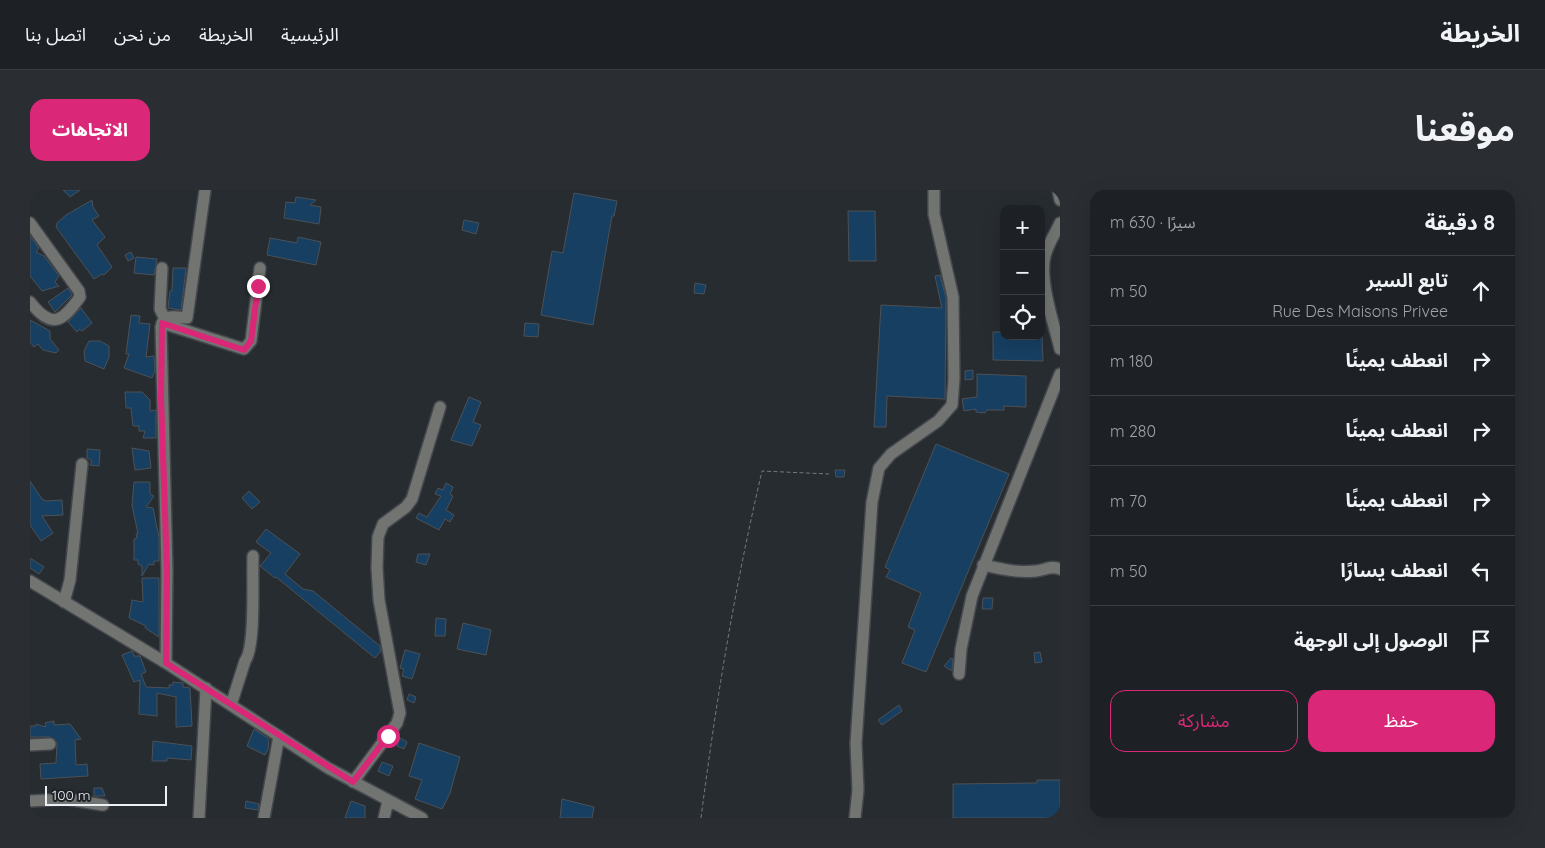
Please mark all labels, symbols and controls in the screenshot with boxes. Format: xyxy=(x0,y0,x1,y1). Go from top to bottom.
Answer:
text: الخريطة xyxy=(1440,18,1520,48)
text: اتصل بنا xyxy=(25,23,86,46)
text: من نحن xyxy=(114,23,171,46)
text: الخريطة xyxy=(199,23,253,46)
text: الرئيسية xyxy=(281,23,339,46)
button: الاتجاهات xyxy=(30,99,150,161)
text: موقعنا xyxy=(1415,106,1515,150)
map controls xyxy=(1000,205,1045,340)
button: + xyxy=(1000,205,1045,250)
text: 8 دقيقة xyxy=(1425,209,1495,235)
text: سيرًا · 630 m xyxy=(1110,212,1196,232)
button: − xyxy=(1000,250,1045,295)
text: تابع السير xyxy=(1366,268,1448,292)
route end xyxy=(247,275,270,298)
icon: ahead xyxy=(1467,277,1495,305)
text: 50 m xyxy=(1110,281,1147,301)
button: locate xyxy=(1000,295,1045,340)
text: Rue Des Maisons Privee xyxy=(1272,301,1448,321)
icon: right xyxy=(1467,347,1495,375)
text: انعطف يمينًا xyxy=(1346,348,1448,372)
text: 180 m xyxy=(1110,351,1153,371)
icon: right xyxy=(1467,417,1495,445)
text: انعطف يمينًا xyxy=(1346,418,1448,442)
text: 280 m xyxy=(1110,421,1156,441)
icon: right xyxy=(1467,487,1495,515)
text: انعطف يمينًا xyxy=(1346,488,1448,512)
text: 70 m xyxy=(1110,491,1147,511)
icon: left xyxy=(1467,557,1495,585)
text: انعطف يسارًا xyxy=(1341,558,1448,582)
text: 50 m xyxy=(1110,561,1147,581)
icon: arrive xyxy=(1467,627,1495,655)
text: الوصول إلى الوجهة xyxy=(1294,628,1448,652)
button: مشاركة xyxy=(1110,690,1298,752)
button: حفظ xyxy=(1308,690,1495,752)
route start xyxy=(377,725,400,748)
scale bar xyxy=(45,783,168,806)
text: 100 m xyxy=(52,786,90,804)

